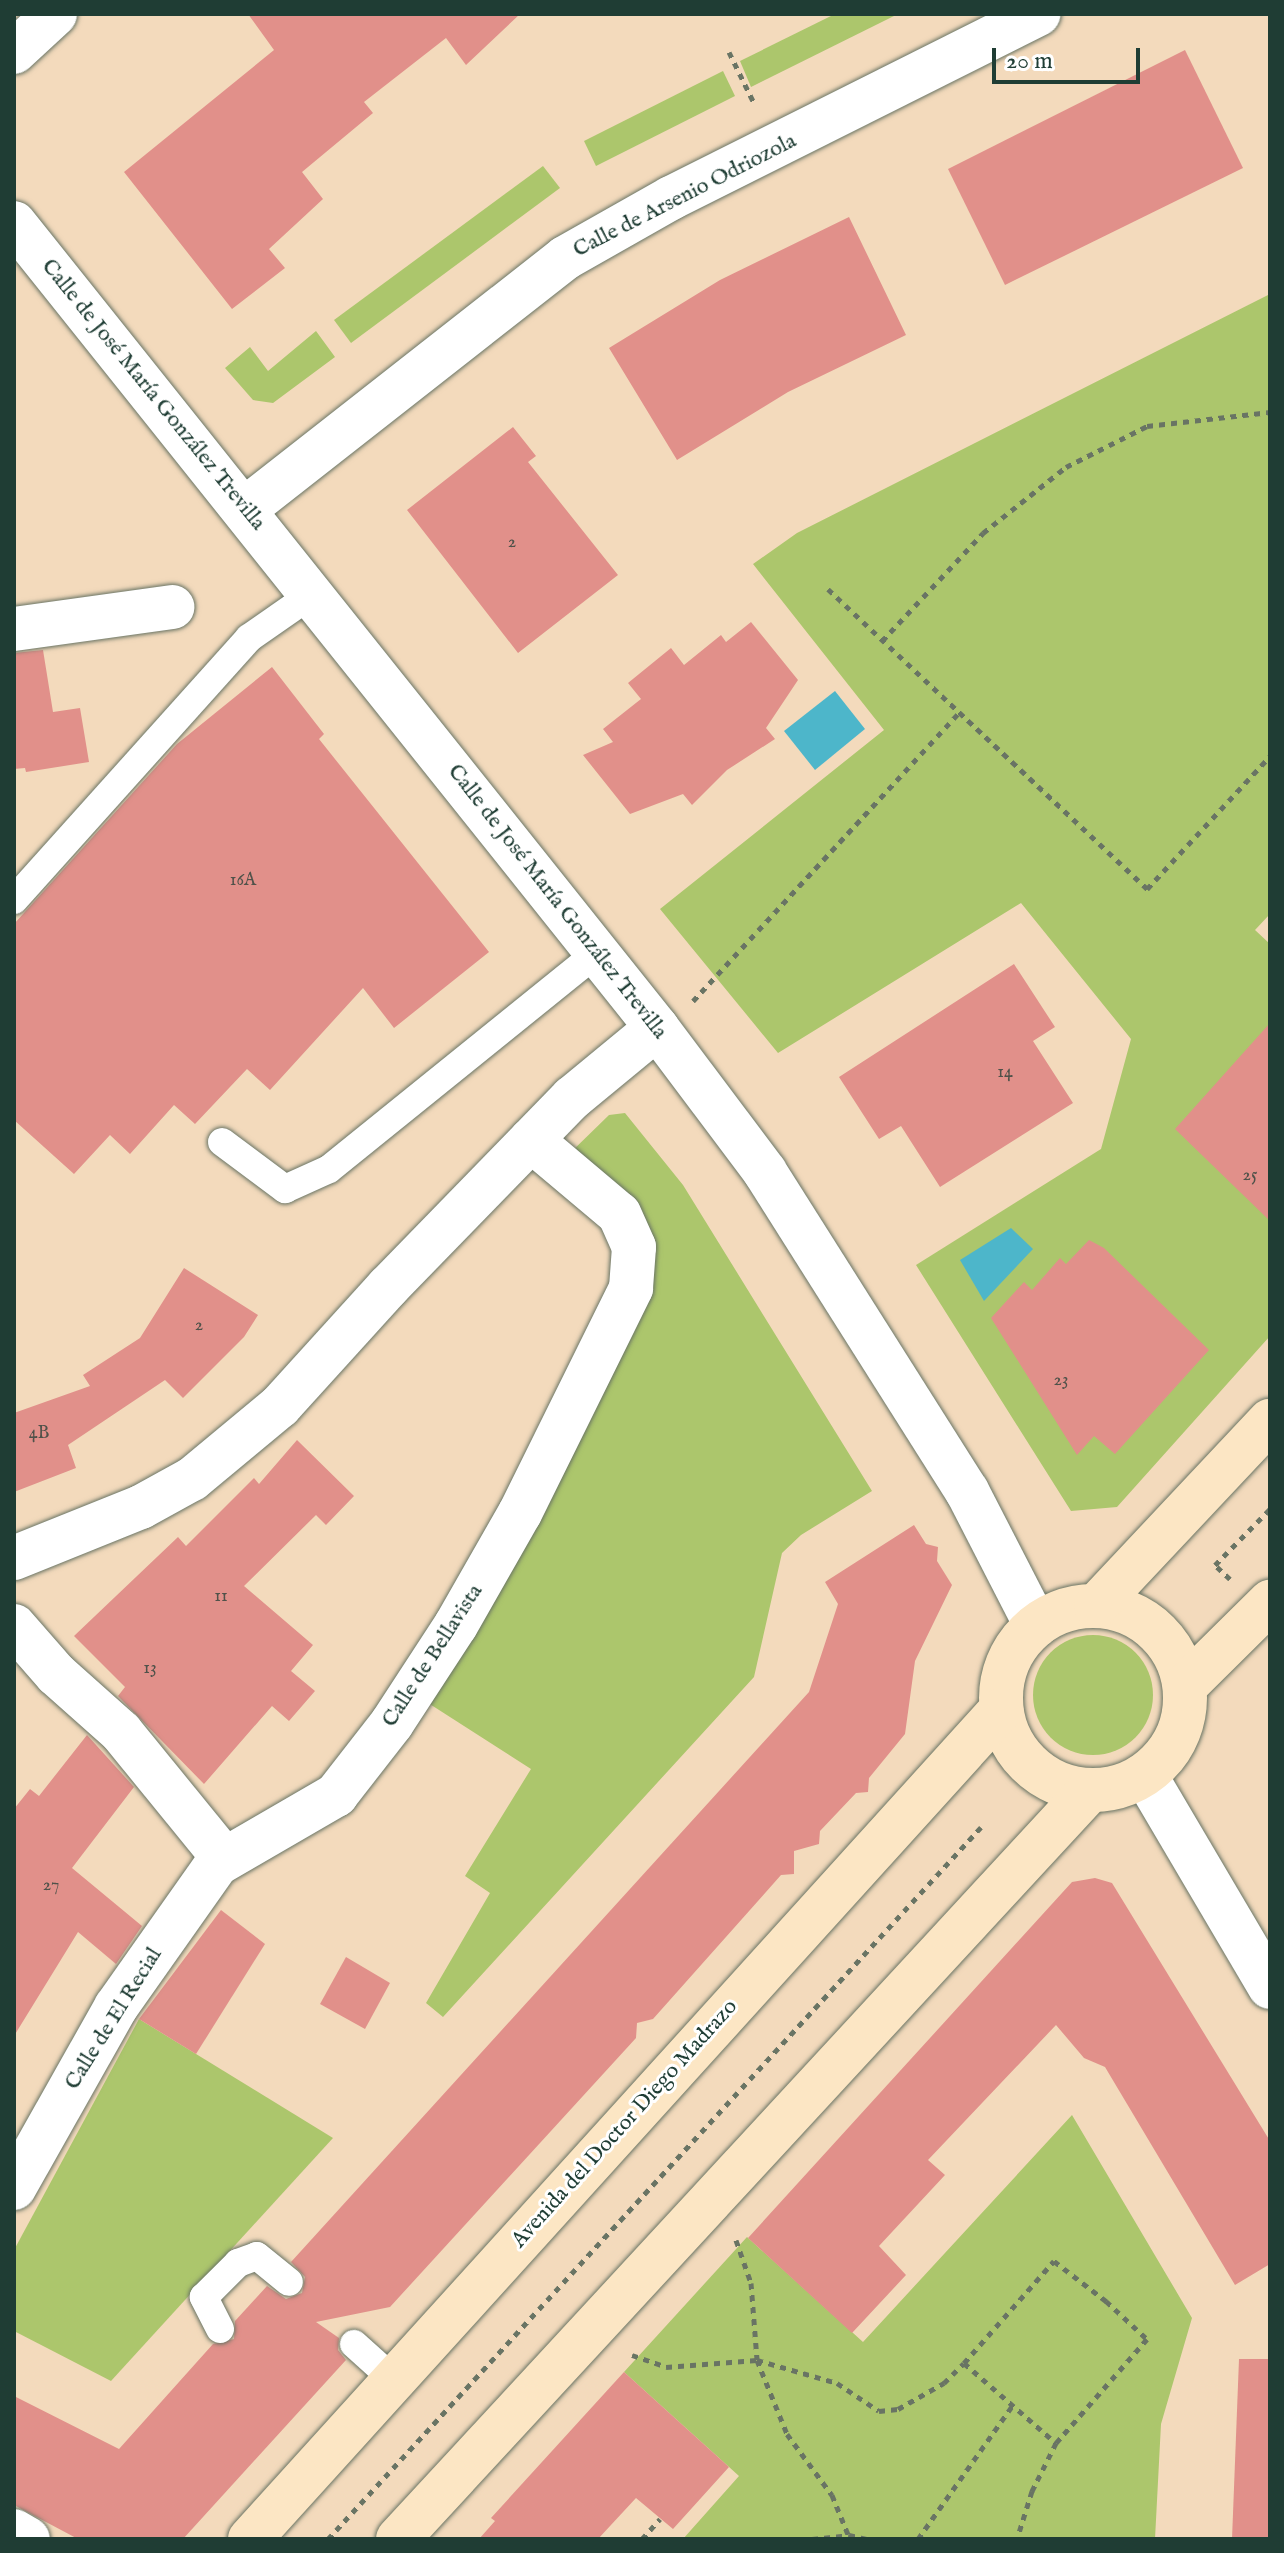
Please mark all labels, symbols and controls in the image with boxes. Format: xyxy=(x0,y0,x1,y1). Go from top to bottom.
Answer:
scale bar xyxy=(996,32,1144,82)
text: 20 m xyxy=(1006,46,1053,77)
street label: Calle de Arsenio Odriozola xyxy=(569,128,801,264)
street label: Calle de José María González Trevilla xyxy=(35,254,271,536)
house number: 2 xyxy=(508,532,516,554)
street label: Calle de José María González Trevilla xyxy=(441,759,673,1045)
house number: 16A xyxy=(230,870,256,892)
house number: 14 xyxy=(997,1062,1013,1084)
house number: 25 xyxy=(1243,1165,1257,1187)
house number: 2 xyxy=(195,1315,203,1337)
house number: 23 xyxy=(1053,1370,1069,1392)
house number: 4B xyxy=(29,1423,49,1445)
street label: Calle de Bellavista xyxy=(377,1580,489,1732)
house number: 11 xyxy=(214,1586,228,1608)
house number: 13 xyxy=(143,1658,157,1680)
house number: 27 xyxy=(43,1875,59,1897)
street label: Calle de El Recial xyxy=(60,1943,168,2095)
street label: Avenida del Doctor Diego Madrazo xyxy=(506,1994,744,2254)

